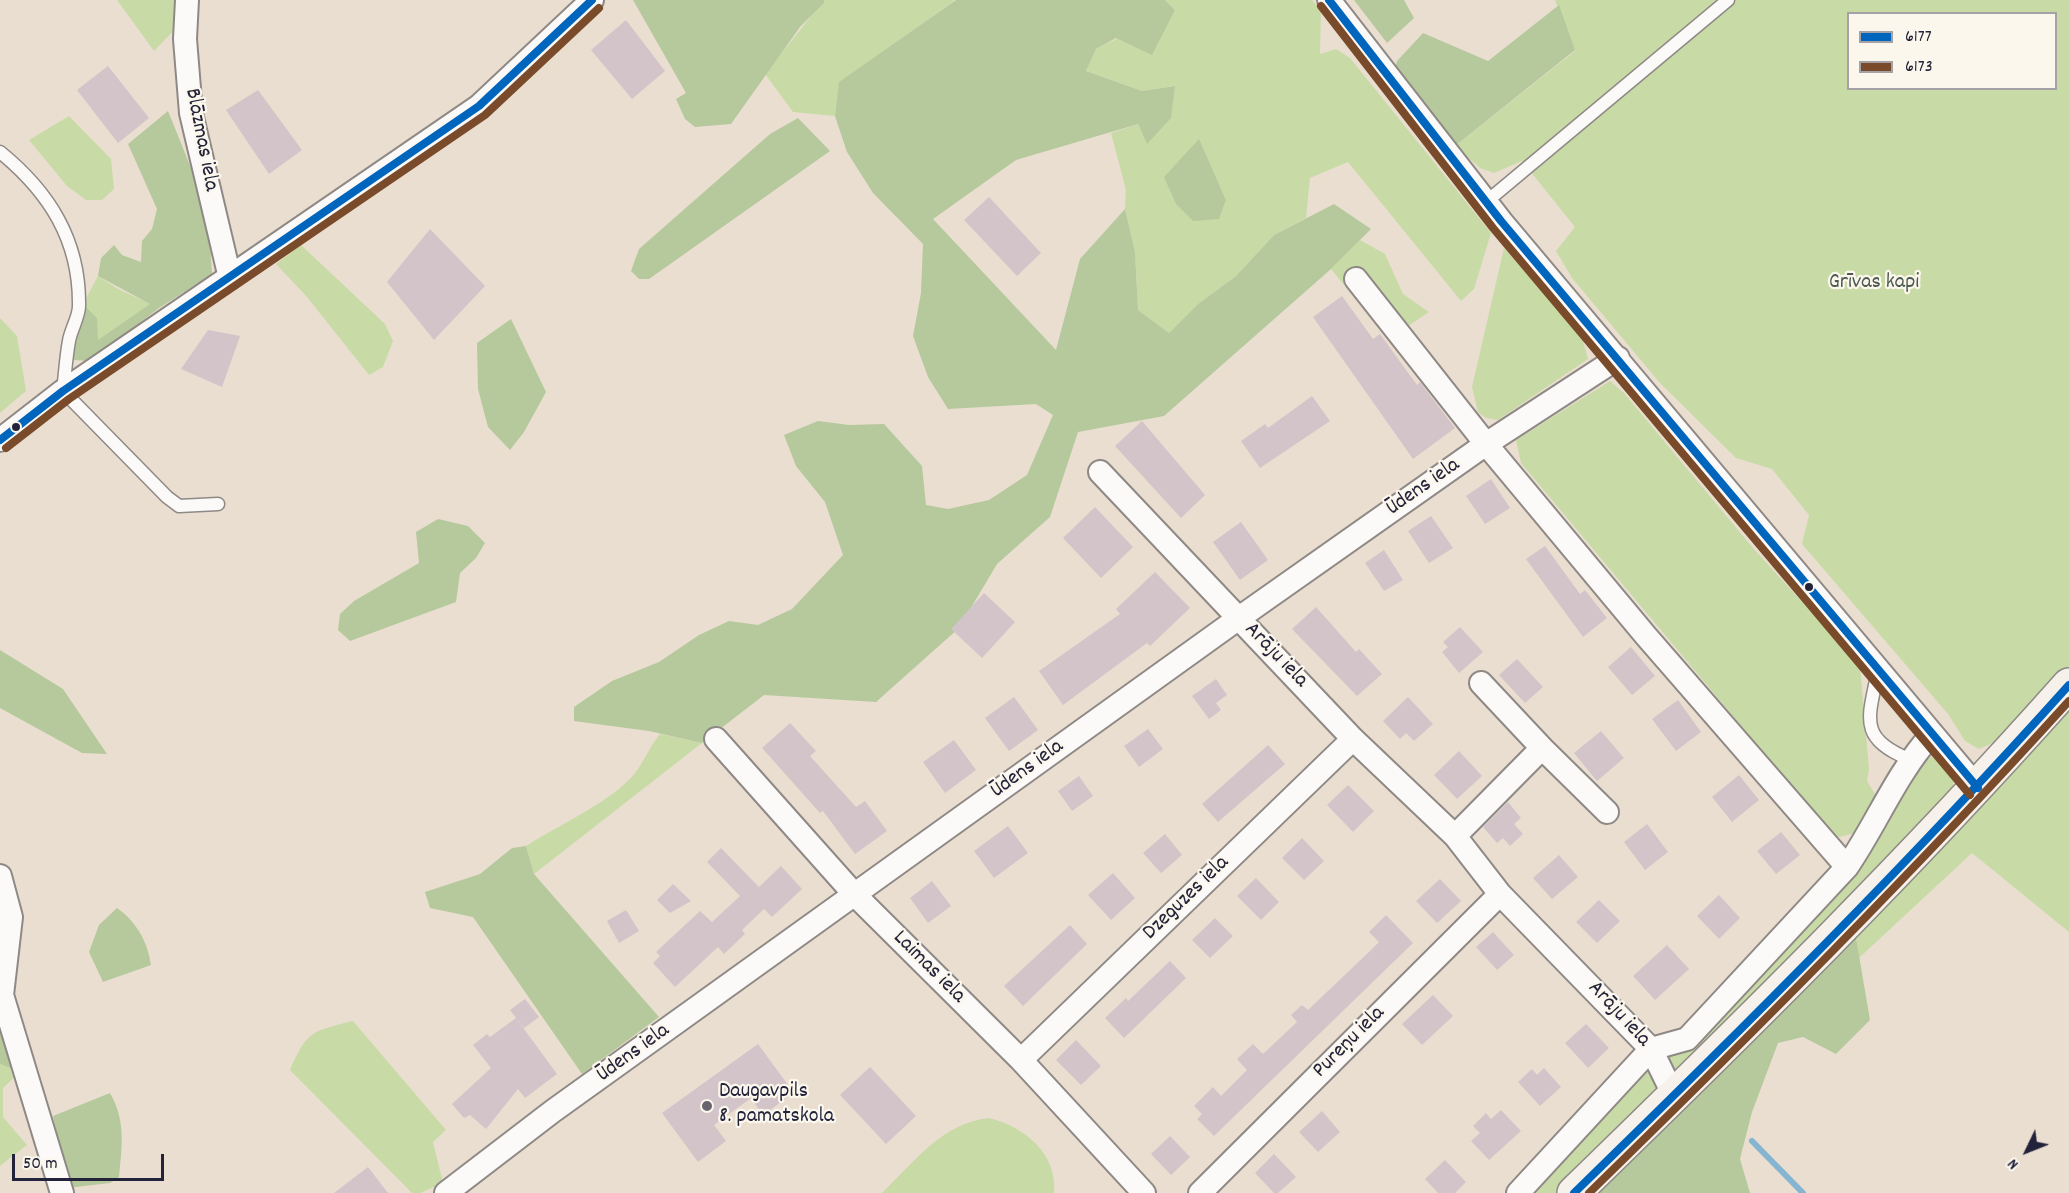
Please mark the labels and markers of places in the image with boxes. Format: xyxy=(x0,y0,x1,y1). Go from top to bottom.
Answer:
unlabelled marker xyxy=(10,421,22,433)
unlabelled marker xyxy=(1803,581,1815,593)
place label: Daugavpils 8. pamatskola xyxy=(719,1080,834,1132)
marker: Daugavpils 8. pamatskola xyxy=(700,1099,714,1113)

